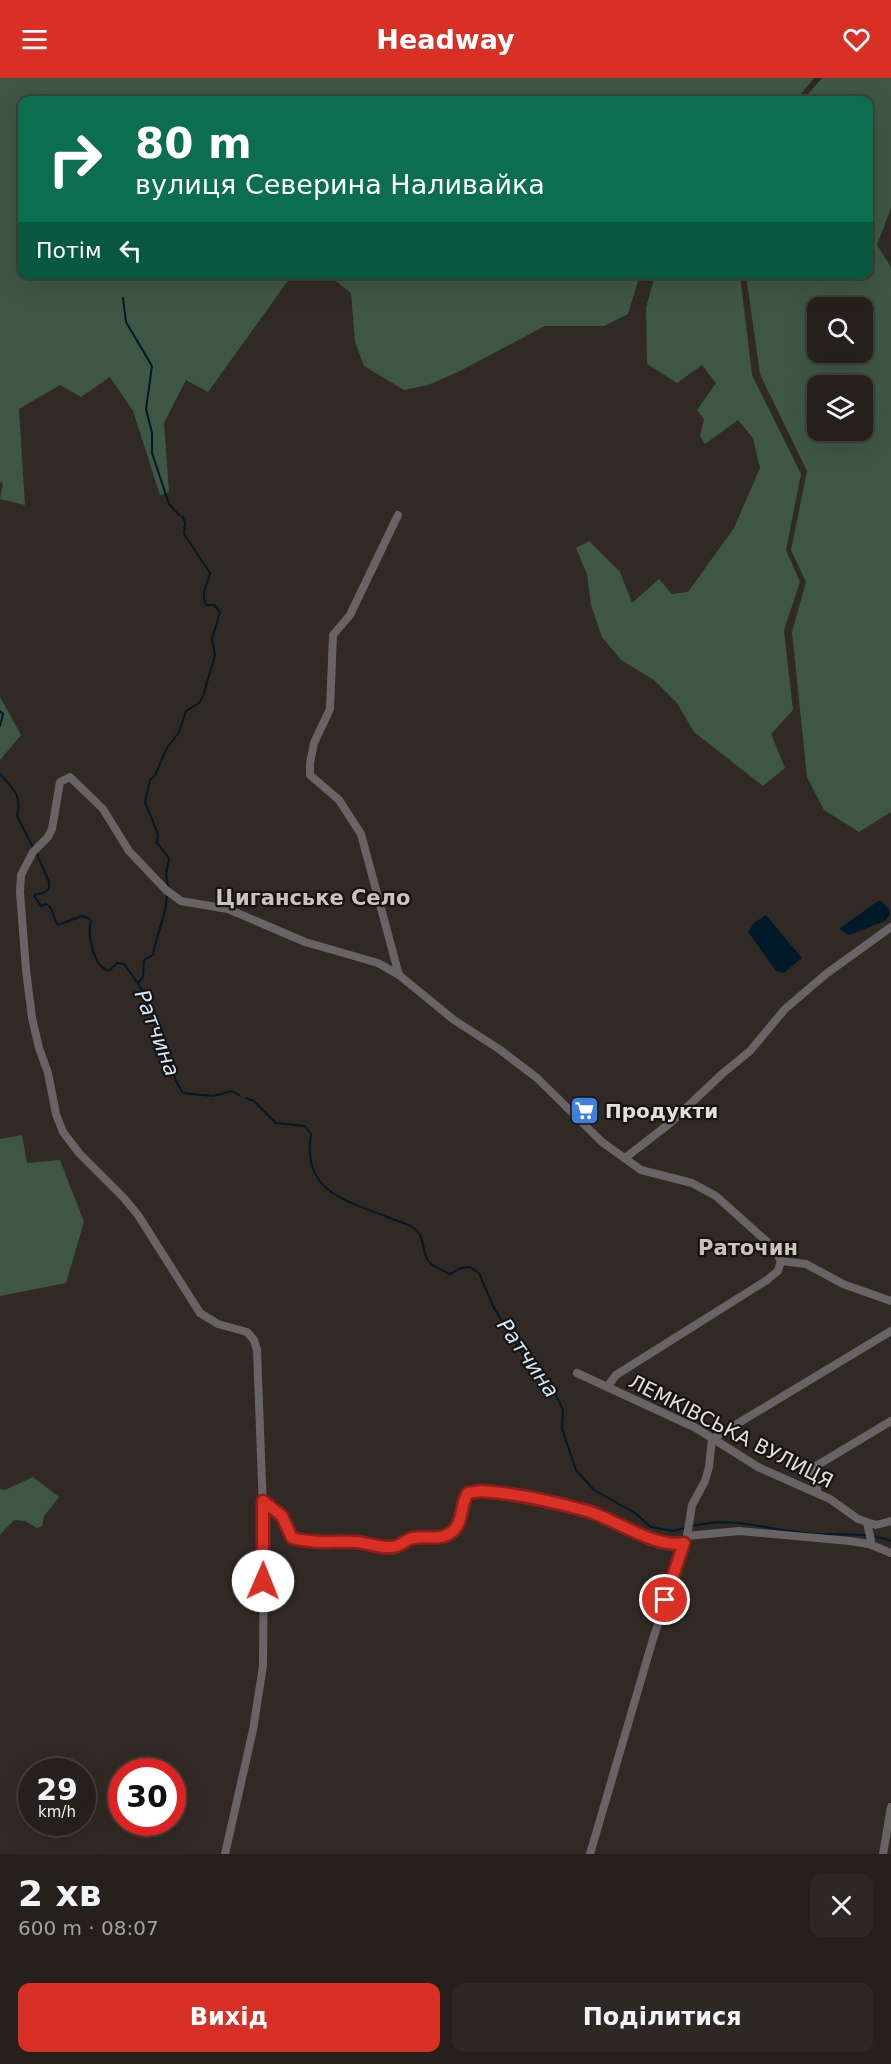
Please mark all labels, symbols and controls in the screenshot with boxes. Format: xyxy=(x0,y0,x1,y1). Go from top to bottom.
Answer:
icon: menu xyxy=(18,23,51,56)
icon: heart xyxy=(840,23,873,56)
text: Headway xyxy=(376,24,515,55)
text: 80 m xyxy=(135,119,252,168)
icon: right xyxy=(36,120,114,198)
text: вулиця Северина Наливайка xyxy=(135,169,545,200)
icon: left xyxy=(114,234,147,267)
text: Потім xyxy=(36,238,102,263)
map controls xyxy=(807,297,873,441)
button: search xyxy=(807,297,873,363)
button: layers xyxy=(807,375,873,441)
district label: Циганське Село xyxy=(216,886,410,910)
water label: Ратчина xyxy=(130,986,184,1080)
supermarket icon: Продукти xyxy=(568,1095,600,1127)
place label: Продукти xyxy=(605,1099,718,1123)
district label: Раточин xyxy=(698,1236,798,1260)
water label: Ратчина xyxy=(492,1314,564,1402)
street label: ЛЕМКІВСЬКА ВУЛИЦЯ xyxy=(625,1369,837,1493)
position arrow xyxy=(231,1549,295,1613)
pin xyxy=(639,1574,690,1625)
icon: arrive xyxy=(648,1583,681,1616)
speed limit sign: 30 xyxy=(108,1758,186,1836)
text: 29 xyxy=(36,1772,78,1807)
text: km/h xyxy=(38,1803,76,1821)
text: 2 хв xyxy=(18,1873,102,1914)
button: close xyxy=(810,1874,873,1937)
text: 600 m · 08:07 xyxy=(18,1916,159,1940)
button: Вихід xyxy=(18,1983,440,2052)
button: Поділитися xyxy=(452,1983,873,2052)

